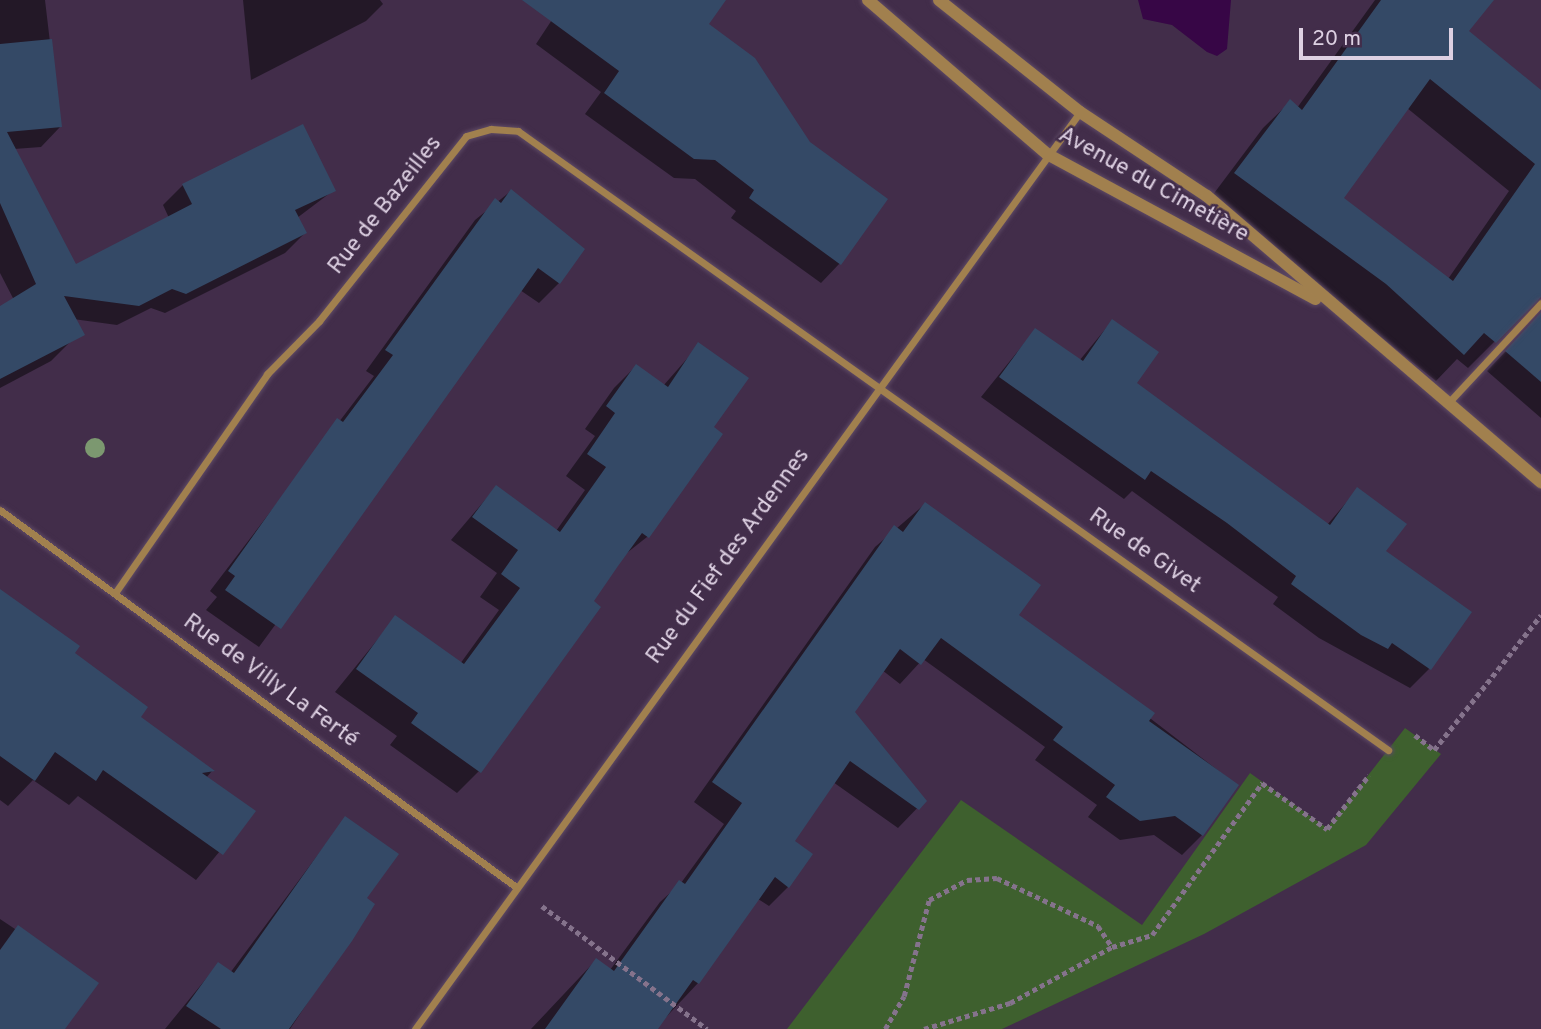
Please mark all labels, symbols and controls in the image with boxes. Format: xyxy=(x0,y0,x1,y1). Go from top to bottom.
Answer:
scale bar xyxy=(1303,14,1457,58)
text: 20 m xyxy=(1312,26,1361,53)
street label: Avenue du Cimetière xyxy=(1053,122,1253,250)
street label: Rue de Bazeilles xyxy=(323,131,449,281)
street label: Rue du Fief des Ardennes xyxy=(641,443,817,671)
street label: Rue de Givet xyxy=(1083,503,1205,601)
street label: Rue de Villy La Ferté xyxy=(177,609,363,755)

